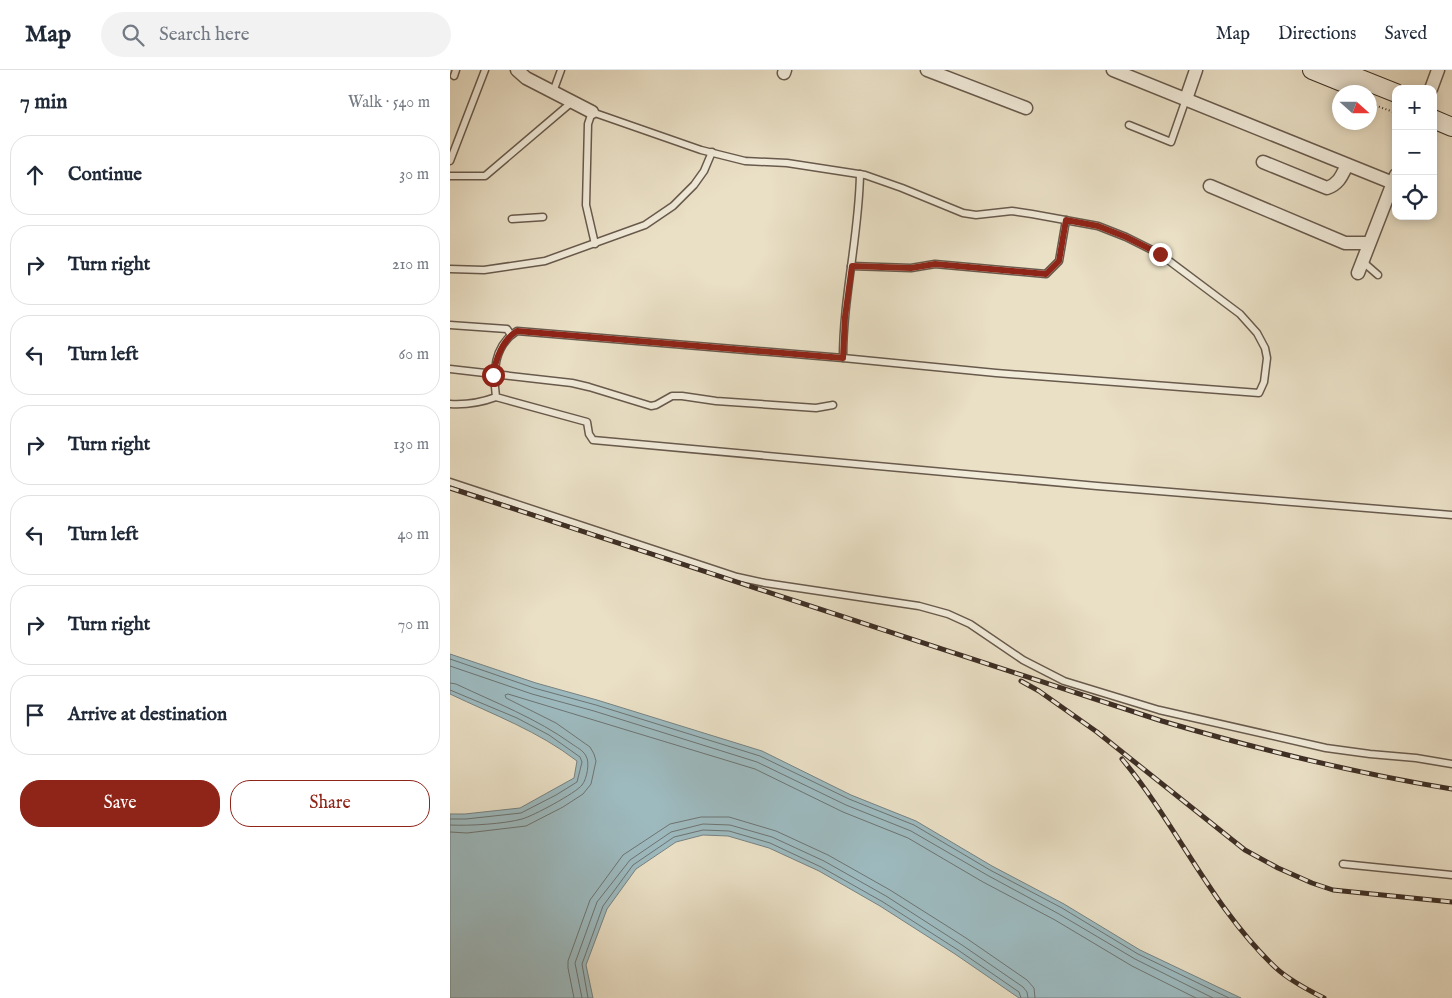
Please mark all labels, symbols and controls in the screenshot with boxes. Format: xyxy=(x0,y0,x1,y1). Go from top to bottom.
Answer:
search box xyxy=(101,12,451,57)
text: Map xyxy=(25,19,71,50)
icon: search xyxy=(119,21,147,49)
text: Search here xyxy=(159,23,250,47)
text: Map xyxy=(1216,23,1250,46)
text: Directions xyxy=(1278,23,1356,46)
text: Saved xyxy=(1384,23,1427,46)
north arrow xyxy=(1332,85,1377,130)
map controls xyxy=(1392,85,1437,220)
button: + xyxy=(1392,85,1437,130)
text: 7 min xyxy=(20,89,67,116)
text: Walk · 540 m xyxy=(348,93,430,113)
button: − xyxy=(1392,130,1437,175)
icon: ahead xyxy=(21,161,49,189)
text: Continue xyxy=(68,163,142,187)
text: 30 m xyxy=(399,165,429,185)
button: locate xyxy=(1392,175,1437,220)
route end xyxy=(1149,243,1172,266)
icon: right xyxy=(21,251,49,279)
text: Turn right xyxy=(68,253,150,277)
text: 210 m xyxy=(392,255,429,275)
icon: left xyxy=(21,341,49,369)
text: Turn left xyxy=(68,343,139,367)
text: 60 m xyxy=(399,345,429,365)
route start xyxy=(482,364,505,387)
icon: right xyxy=(21,431,49,459)
text: Turn right xyxy=(68,433,150,457)
text: 130 m xyxy=(393,435,429,455)
icon: left xyxy=(21,521,49,549)
text: Turn left xyxy=(68,523,139,547)
text: 40 m xyxy=(397,525,429,545)
icon: right xyxy=(21,611,49,639)
text: Turn right xyxy=(68,613,150,637)
text: 70 m xyxy=(398,615,429,635)
icon: arrive xyxy=(21,701,49,729)
text: Arrive at destination xyxy=(68,703,227,727)
button: Save xyxy=(20,780,220,827)
button: Share xyxy=(230,780,430,827)

